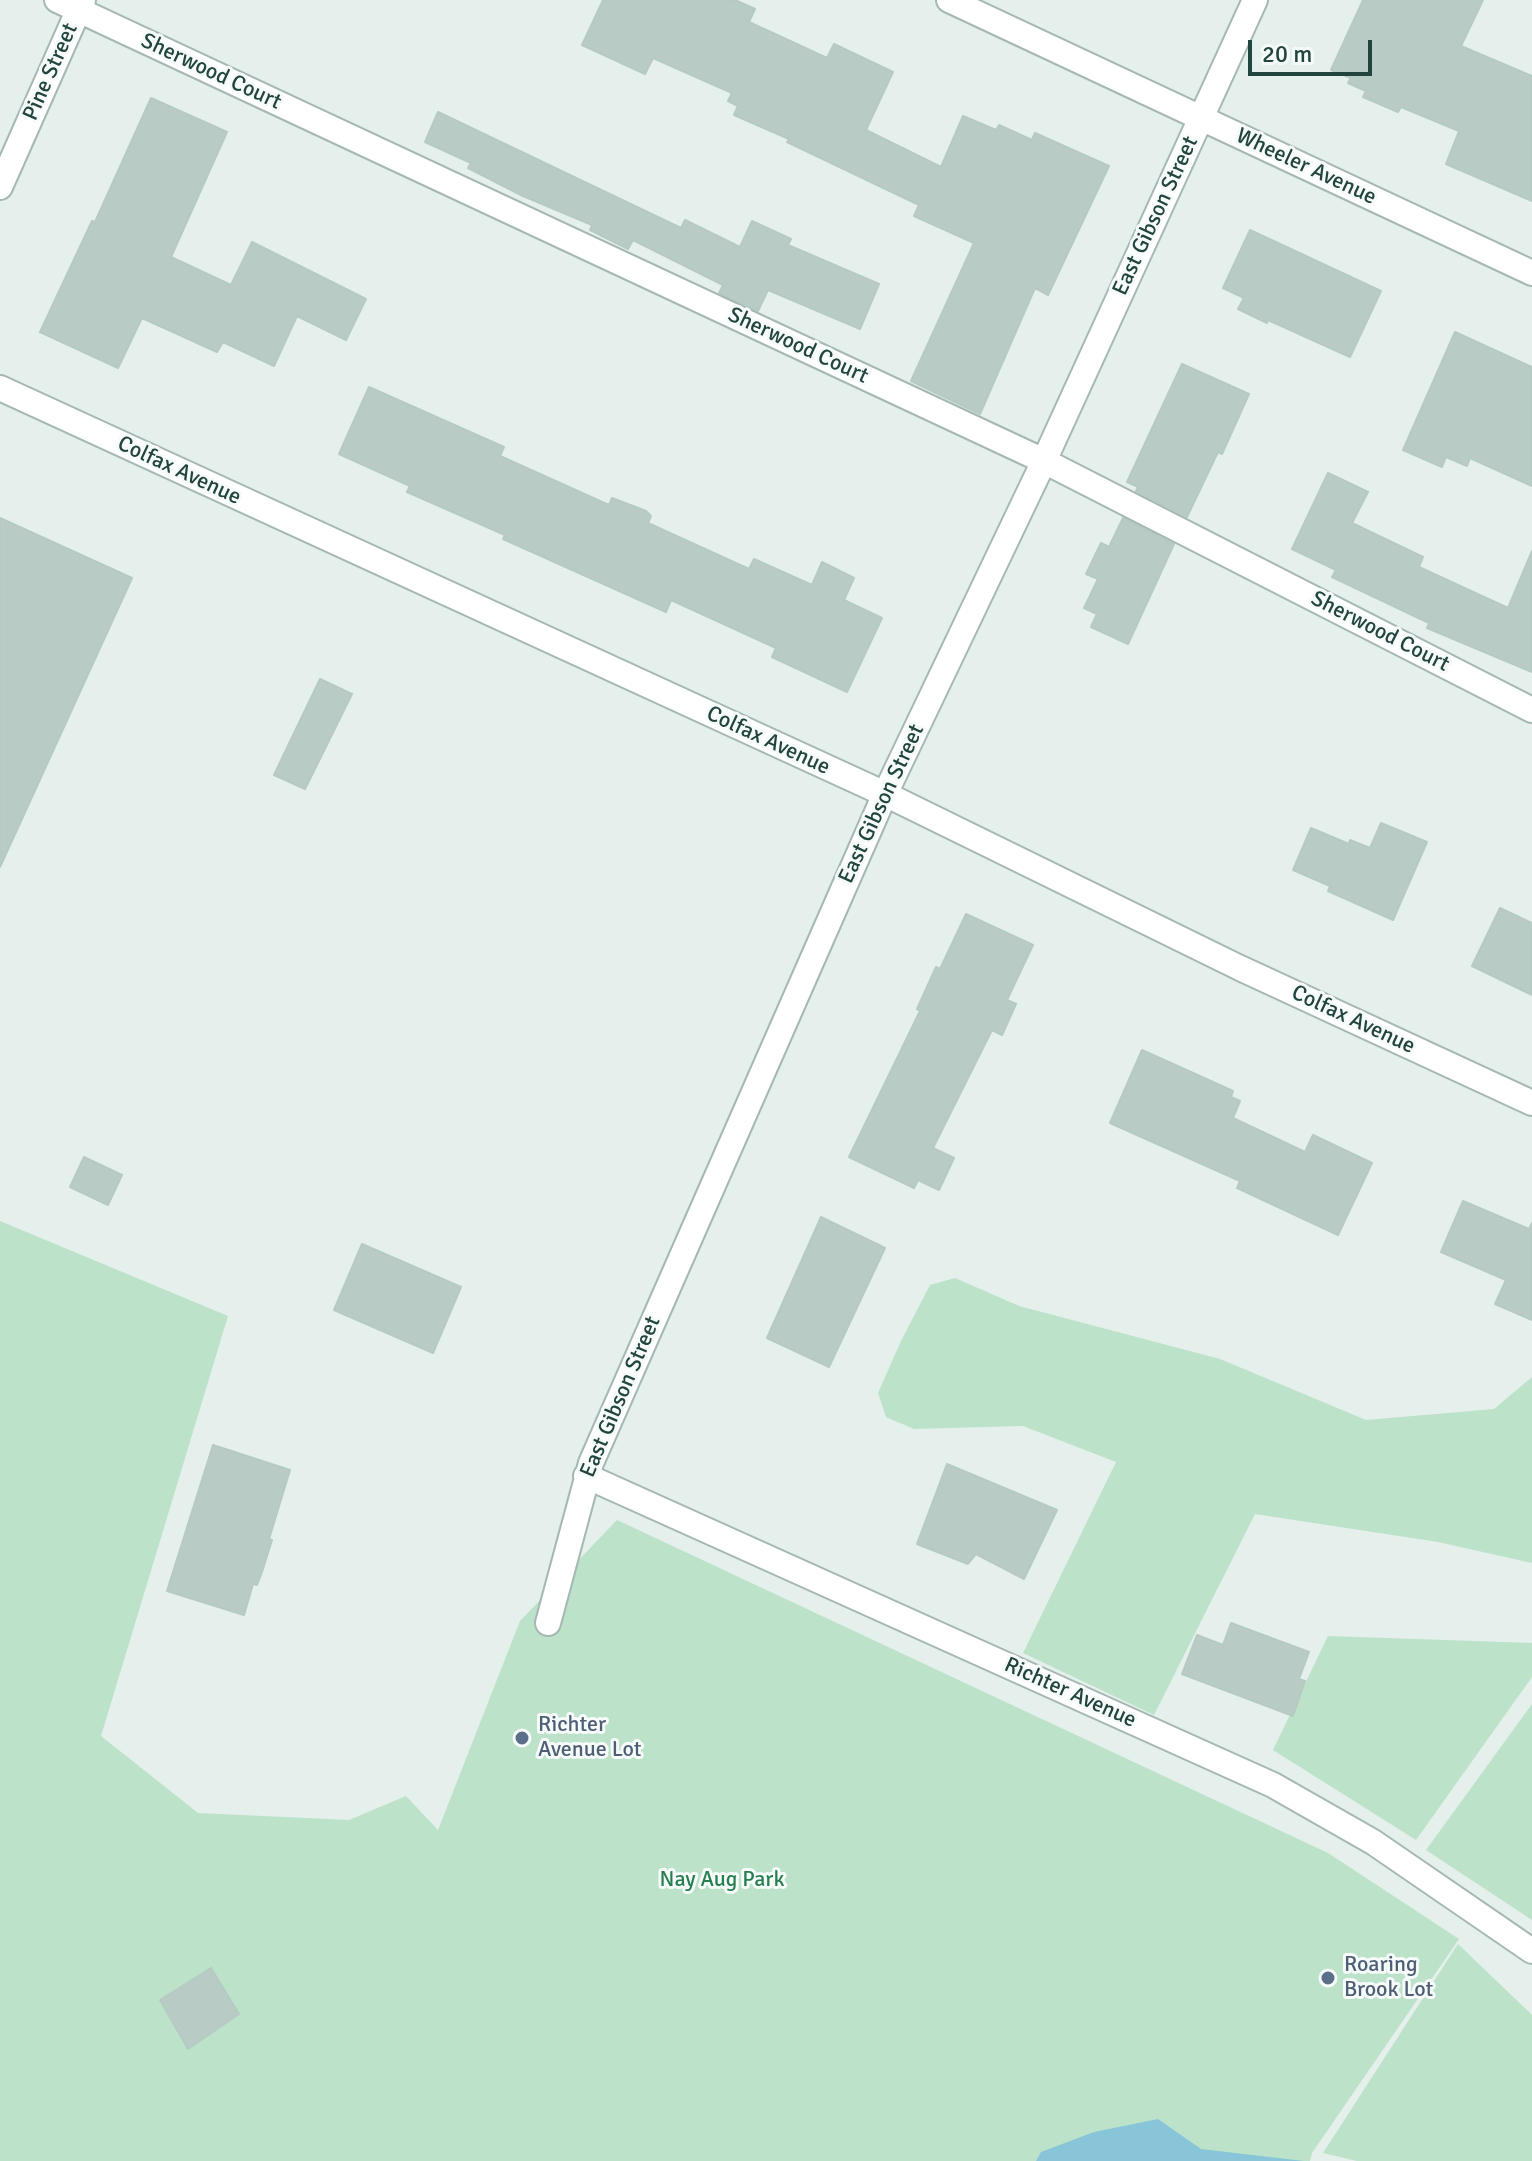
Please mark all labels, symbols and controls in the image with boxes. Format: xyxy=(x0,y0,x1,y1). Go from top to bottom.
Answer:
street label: Pine Street xyxy=(18,19,84,125)
scale bar xyxy=(1252,24,1376,74)
street label: Sherwood Court xyxy=(137,28,285,116)
text: 20 m xyxy=(1262,39,1312,69)
street label: Wheeler Avenue xyxy=(1232,123,1380,211)
street label: East Gibson Street xyxy=(1108,132,1204,300)
street label: Sherwood Court xyxy=(724,302,872,390)
street label: Colfax Avenue xyxy=(113,431,245,511)
street label: Sherwood Court xyxy=(1306,586,1454,678)
street label: Colfax Avenue xyxy=(702,701,834,781)
street label: East Gibson Street xyxy=(834,720,930,888)
street label: Colfax Avenue xyxy=(1287,980,1419,1060)
street label: East Gibson Street xyxy=(575,1312,667,1482)
street label: Richter Avenue xyxy=(1000,1652,1140,1734)
place label: Richter Avenue Lot xyxy=(538,1712,642,1764)
marker: Richter Avenue Lot xyxy=(513,1729,531,1747)
park label: Nay Aug Park xyxy=(660,1867,784,1893)
place label: Roaring Brook Lot xyxy=(1344,1952,1433,2004)
marker: Roaring Brook Lot xyxy=(1319,1969,1337,1987)

